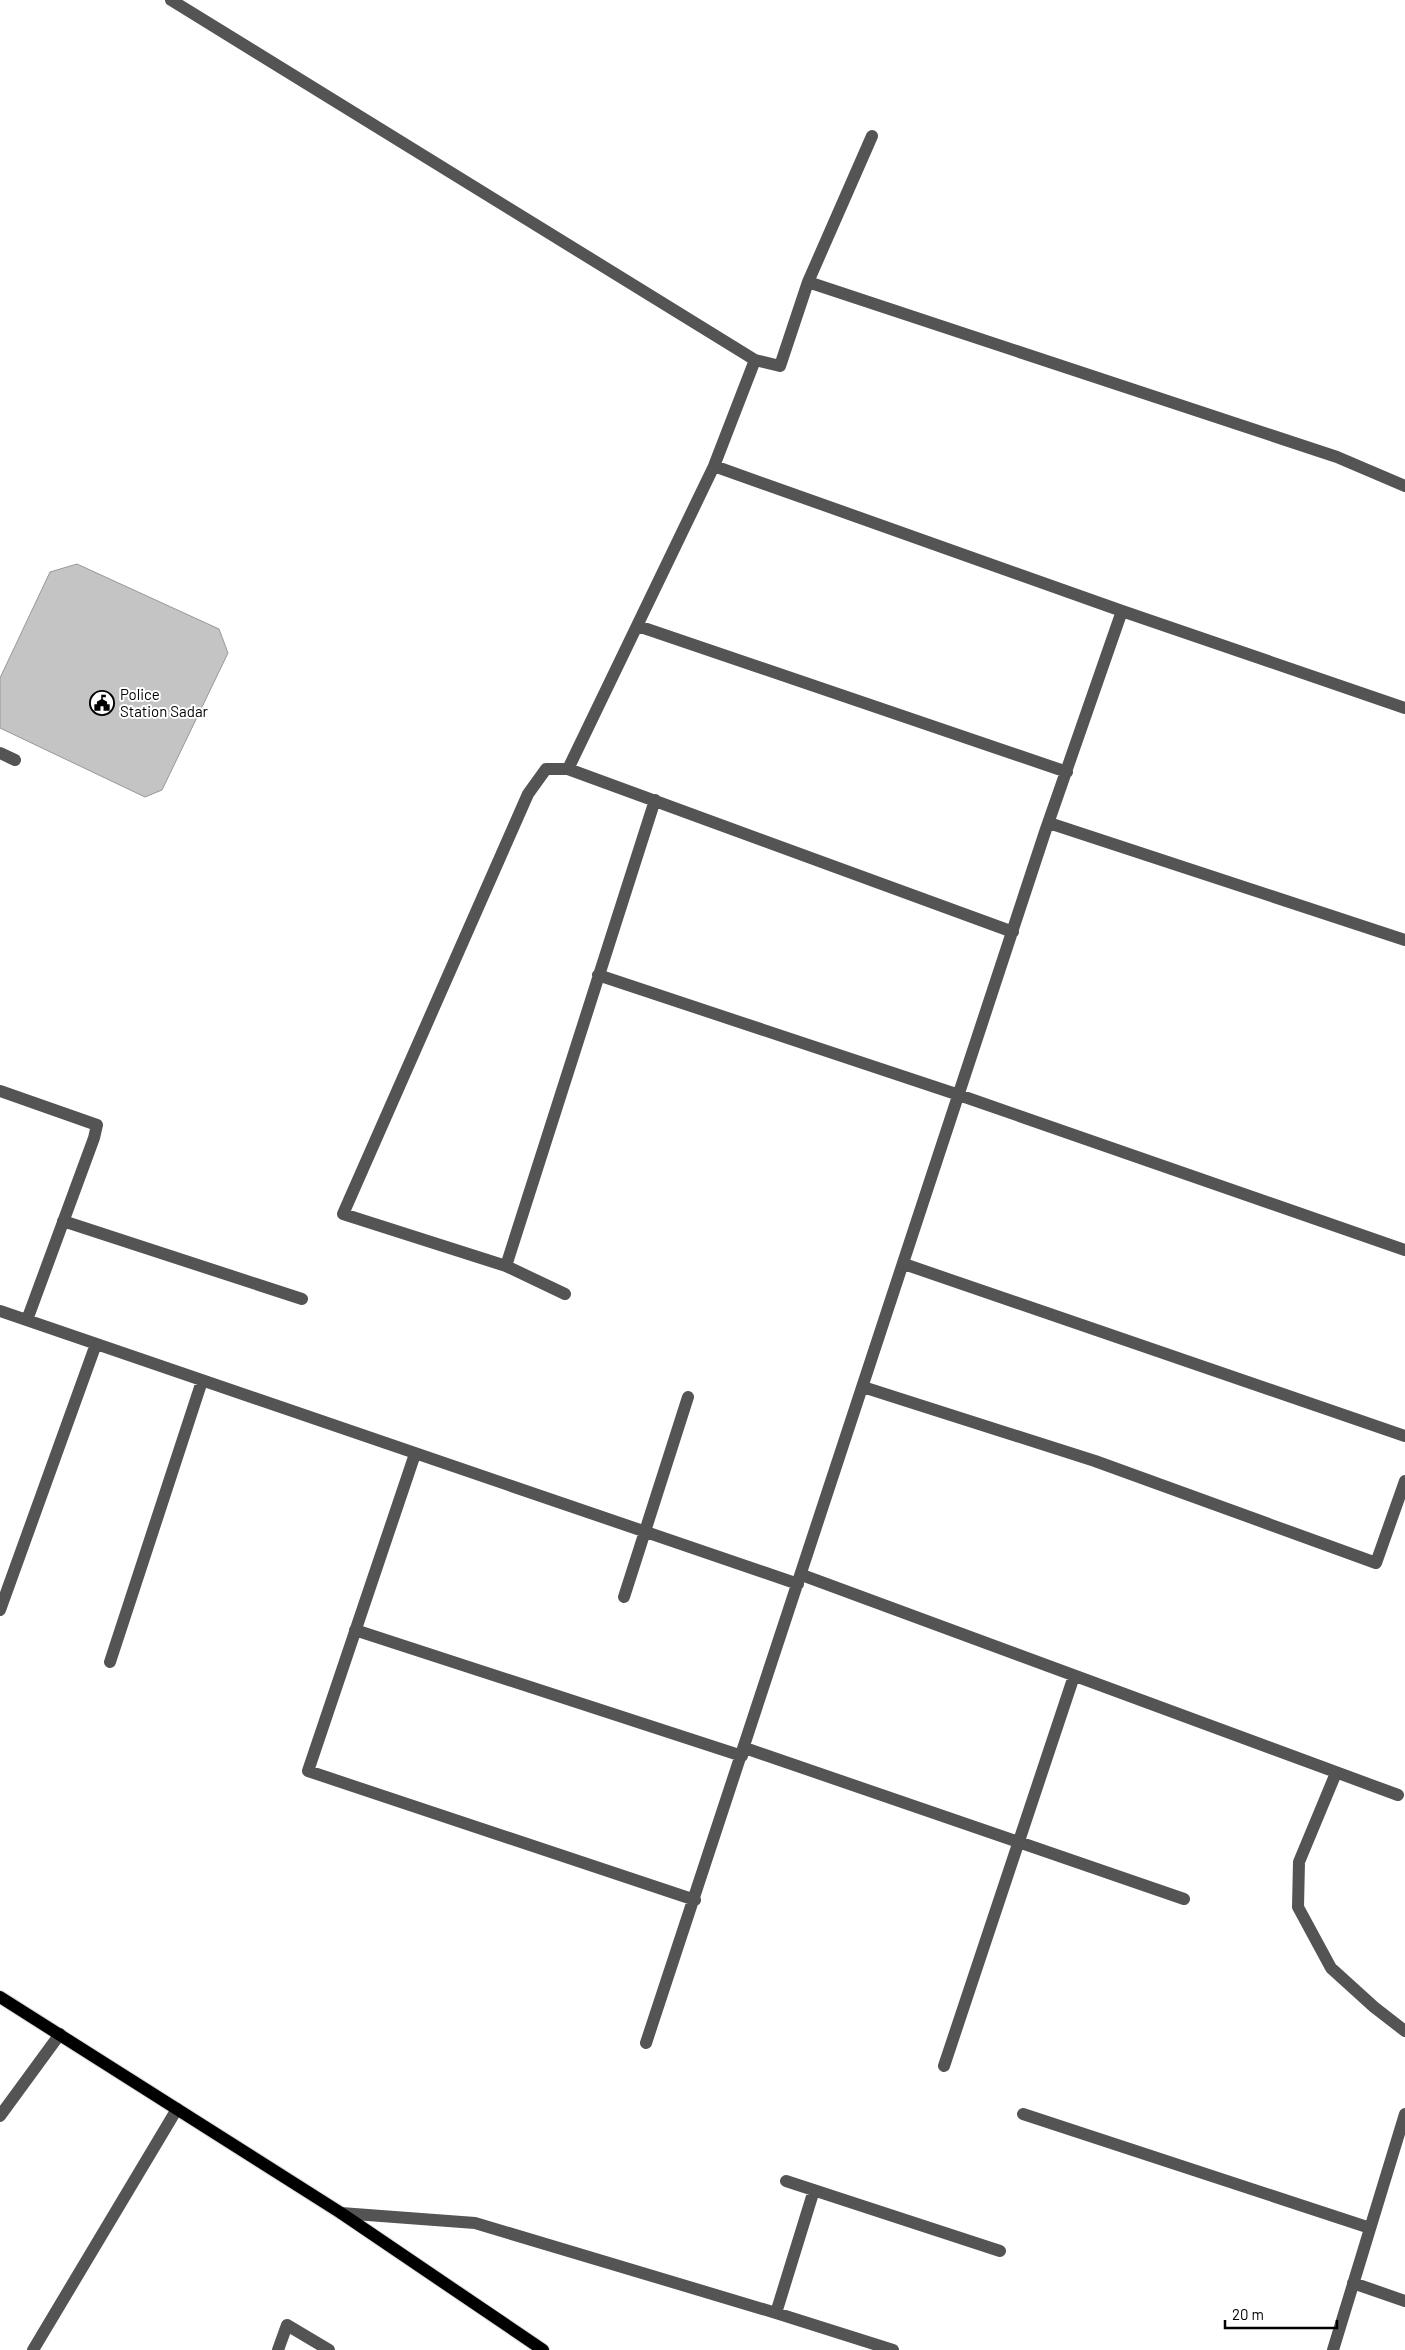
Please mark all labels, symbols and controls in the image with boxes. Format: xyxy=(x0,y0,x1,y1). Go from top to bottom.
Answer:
place label: Police Station Sadar xyxy=(120,685,209,720)
public building icon: Police Station Sadar xyxy=(89,690,115,716)
scale bar xyxy=(1225,2298,1338,2330)
text: 20 m xyxy=(1232,2305,1264,2323)

